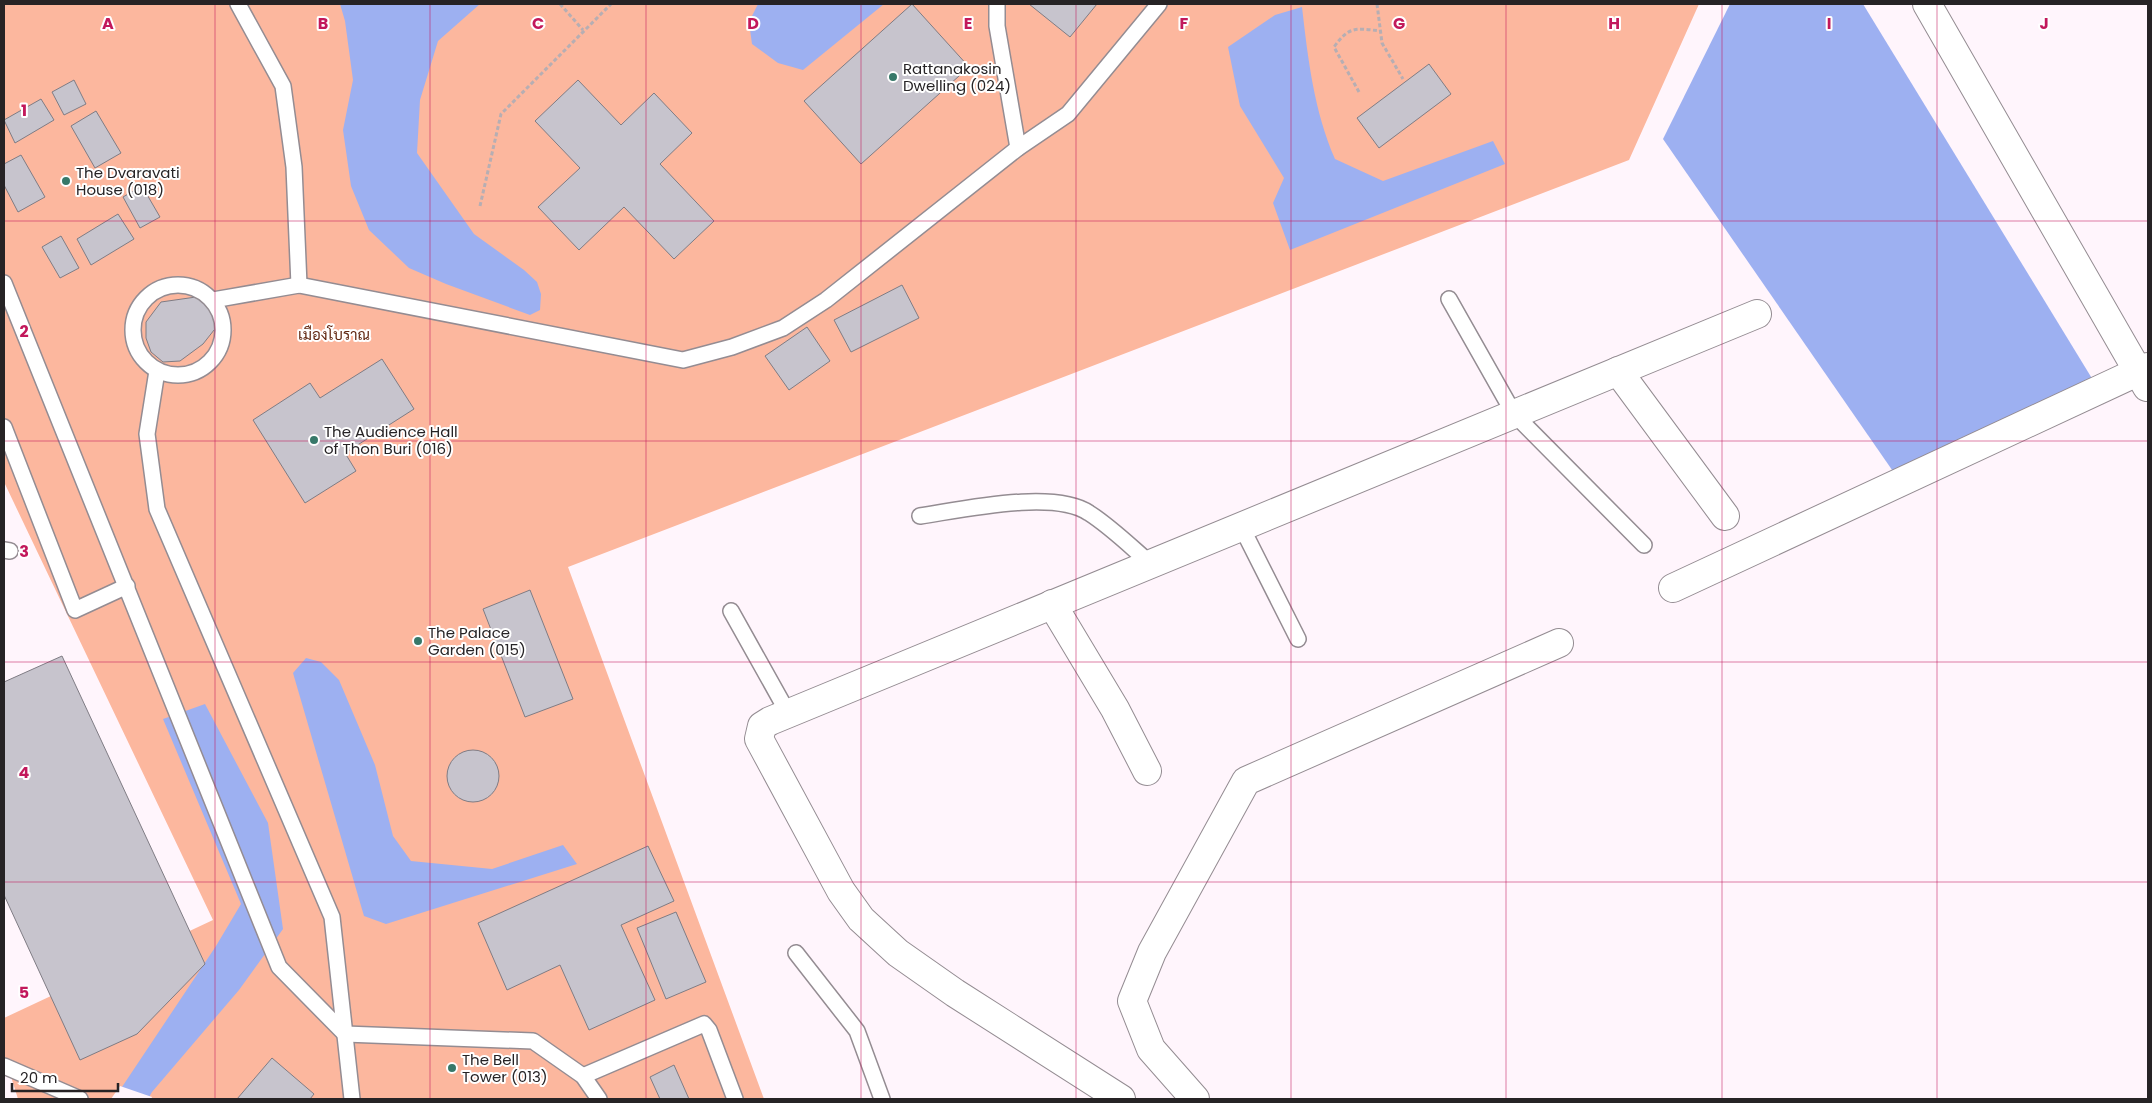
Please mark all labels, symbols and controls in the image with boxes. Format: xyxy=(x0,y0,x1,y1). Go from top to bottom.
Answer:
text: A xyxy=(102,12,114,35)
text: B xyxy=(318,12,328,35)
text: C xyxy=(532,12,544,35)
text: D xyxy=(747,12,759,35)
text: E xyxy=(964,12,972,35)
text: F xyxy=(1180,12,1189,35)
text: G xyxy=(1393,12,1405,35)
text: H xyxy=(1608,12,1620,35)
text: I xyxy=(1827,12,1831,35)
text: J xyxy=(2039,12,2049,35)
place label: Rattanakosin Dwelling (024) xyxy=(903,58,1011,96)
marker: Rattanakosin Dwelling (024) xyxy=(887,71,899,83)
text: 1 xyxy=(21,99,27,122)
place label: The Dvaravati House (018) xyxy=(76,162,180,200)
marker: The Dvaravati House (018) xyxy=(60,175,72,187)
text: 2 xyxy=(19,320,29,343)
park label: เมืองโบราณ xyxy=(298,324,370,345)
place label: The Audience Hall of Thon Buri (016) xyxy=(324,421,458,459)
marker: The Audience Hall of Thon Buri (016) xyxy=(308,434,320,446)
text: 3 xyxy=(19,540,29,563)
place label: The Palace Garden (015) xyxy=(428,622,526,660)
marker: The Palace Garden (015) xyxy=(412,635,424,647)
text: 4 xyxy=(19,761,30,784)
text: 5 xyxy=(19,981,29,1004)
place label: The Bell Tower (013) xyxy=(462,1049,548,1087)
scale bar xyxy=(12,1060,119,1092)
marker: The Bell Tower (013) xyxy=(446,1062,458,1074)
text: 20 m xyxy=(20,1067,58,1088)

